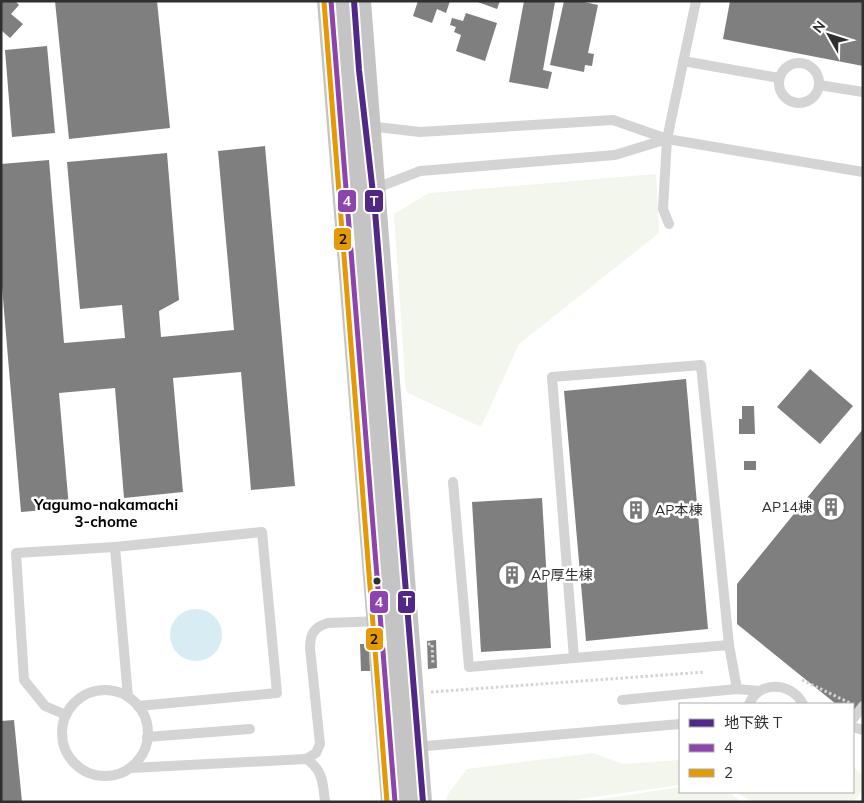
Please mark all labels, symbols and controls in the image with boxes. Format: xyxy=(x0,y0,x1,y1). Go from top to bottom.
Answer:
north arrow xyxy=(804,10,854,60)
text: N xyxy=(809,17,829,37)
line badge: 4 xyxy=(337,189,357,213)
line badge: T xyxy=(364,189,384,213)
text: 4 xyxy=(343,192,352,210)
text: T xyxy=(370,192,379,210)
line badge: 2 xyxy=(333,227,352,251)
text: 2 xyxy=(339,230,347,248)
building icon: AP14棟 xyxy=(816,492,846,522)
district label: Yagumo-nakamachi 3-chome xyxy=(33,495,178,531)
building icon: AP本棟 xyxy=(621,495,651,525)
place label: AP14棟 xyxy=(762,498,812,516)
place label: AP本棟 xyxy=(655,501,702,519)
building icon: AP厚生棟 xyxy=(497,560,527,590)
place label: AP厚生棟 xyxy=(531,566,592,584)
unlabelled marker xyxy=(372,576,382,586)
line badge: 4 xyxy=(369,590,389,614)
line badge: T xyxy=(397,590,416,614)
text: T xyxy=(403,592,412,610)
text: 4 xyxy=(375,593,384,611)
line badge: 2 xyxy=(365,627,384,651)
text: 2 xyxy=(370,630,378,648)
legend xyxy=(679,703,854,793)
text: 地下鉄 T xyxy=(724,713,782,732)
text: 4 xyxy=(724,738,733,757)
text: 2 xyxy=(724,763,733,782)

